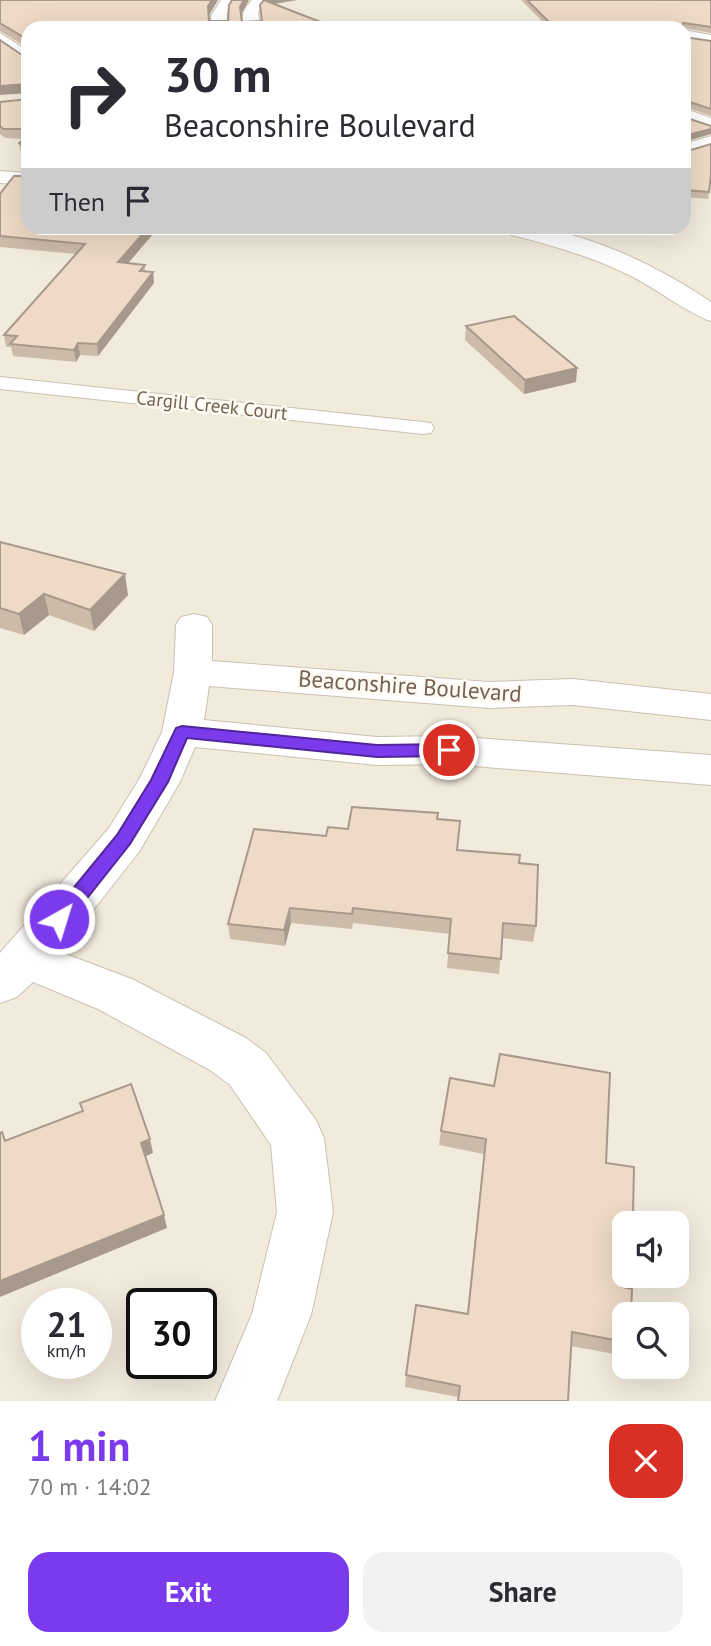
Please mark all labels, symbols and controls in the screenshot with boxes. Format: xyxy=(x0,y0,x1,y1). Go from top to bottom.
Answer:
text: 30 m xyxy=(164,42,271,106)
icon: right xyxy=(49,49,140,140)
text: Beaconshire Boulevard xyxy=(164,104,476,146)
icon: arrive xyxy=(119,182,157,220)
text: Then xyxy=(49,185,105,218)
street label: Cargill Creek Court xyxy=(135,385,289,425)
street label: Beaconshire Boulevard xyxy=(297,663,523,708)
pin xyxy=(419,720,479,780)
icon: arrive xyxy=(430,731,468,769)
position arrow xyxy=(22,882,96,956)
map controls xyxy=(612,1211,689,1379)
button: sound xyxy=(612,1211,689,1288)
speed limit sign: 30 xyxy=(126,1288,217,1379)
text: 21 xyxy=(47,1301,86,1347)
button: search xyxy=(612,1302,689,1379)
text: km/h xyxy=(47,1339,86,1362)
text: 1 min xyxy=(28,1418,130,1473)
button: close xyxy=(609,1424,683,1498)
text: 70 m · 14:02 xyxy=(28,1472,152,1501)
button: Exit xyxy=(28,1552,349,1632)
button: Share xyxy=(363,1552,683,1632)

